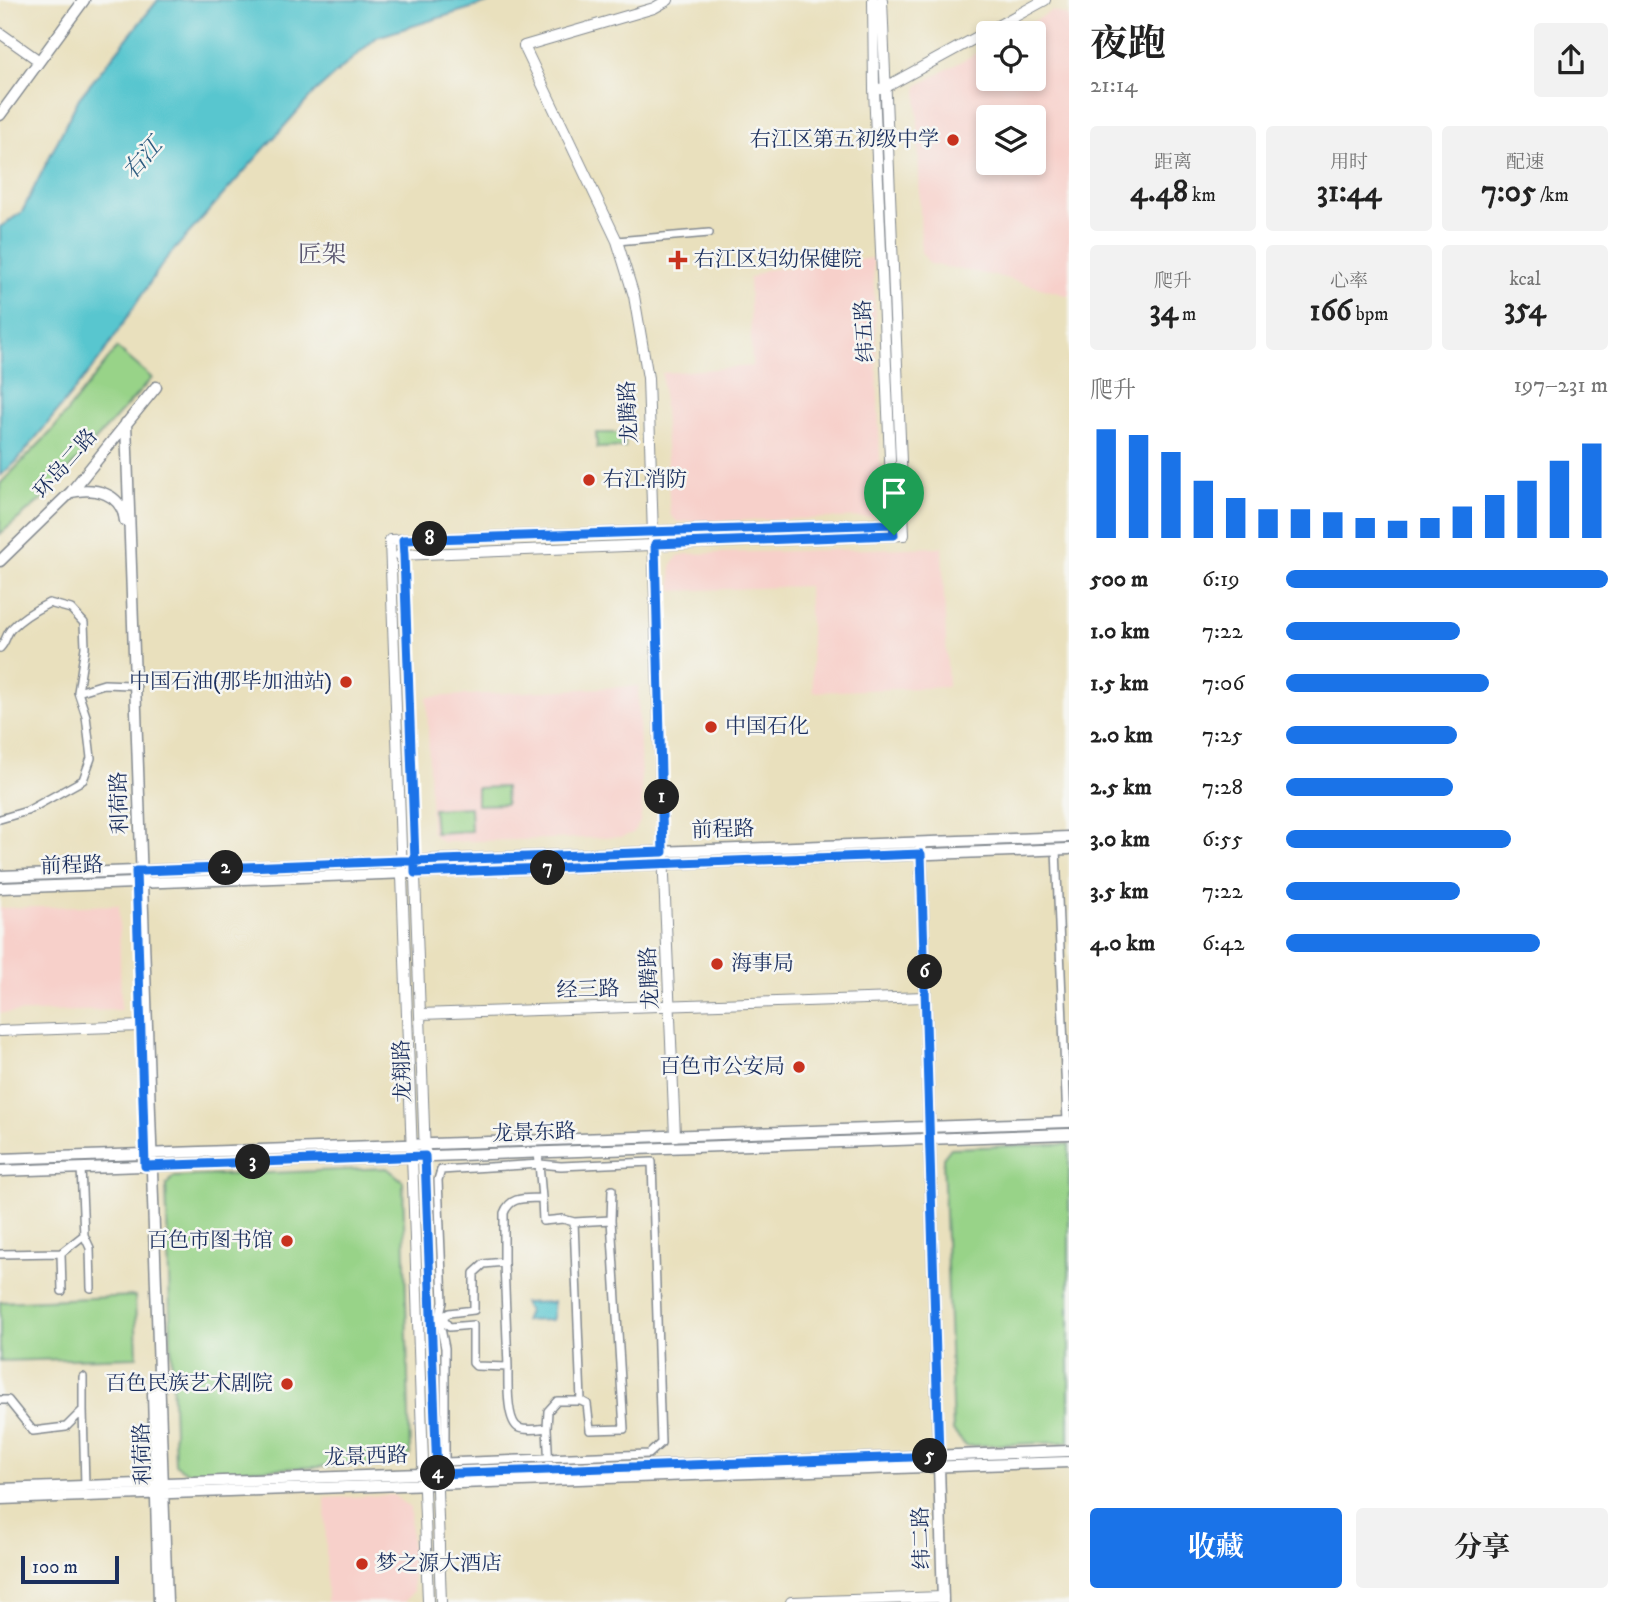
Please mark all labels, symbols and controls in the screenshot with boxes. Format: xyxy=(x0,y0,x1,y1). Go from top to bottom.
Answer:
map controls xyxy=(976,21,1046,175)
button: locate xyxy=(976,21,1046,91)
text: 夜跑 xyxy=(1090,21,1166,69)
button: share xyxy=(1534,23,1608,97)
text: 21:14 xyxy=(1090,71,1137,100)
button: layers xyxy=(976,105,1046,175)
place label: 右江区第五初级中学 xyxy=(750,127,939,153)
water label: 右江 xyxy=(117,130,171,186)
marker: 右江区第五初级中学 xyxy=(945,132,961,148)
text: 距离 xyxy=(1154,151,1192,174)
text: 用时 xyxy=(1330,151,1368,174)
text: 配速 xyxy=(1506,151,1544,174)
text: 4.48 xyxy=(1130,174,1188,211)
text: 31:44 xyxy=(1317,174,1381,211)
text: 7:05 xyxy=(1481,174,1536,211)
text: km xyxy=(1188,184,1216,207)
text: /km xyxy=(1536,184,1569,207)
district label: 匠架 xyxy=(298,240,346,270)
place label: 右江区妇幼保健院 xyxy=(694,247,862,273)
marker: 右江区妇幼保健院 xyxy=(668,250,688,270)
text: kcal xyxy=(1509,268,1541,291)
text: 爬升 xyxy=(1154,270,1192,293)
text: 心率 xyxy=(1330,270,1368,293)
text: 354 xyxy=(1504,291,1546,328)
text: 34 xyxy=(1150,293,1178,330)
text: 166 xyxy=(1310,293,1352,330)
street label: 纬五路 xyxy=(850,299,880,363)
text: m xyxy=(1178,303,1196,326)
text: bpm xyxy=(1352,303,1388,326)
text: 197–231 m xyxy=(1513,371,1608,400)
text: 爬升 xyxy=(1090,376,1136,405)
street label: 龙腾路 xyxy=(614,380,644,444)
street label: 环岛二路 xyxy=(29,424,103,504)
pin xyxy=(864,463,924,535)
place label: 右江消防 xyxy=(603,467,687,493)
marker: 右江消防 xyxy=(581,472,597,488)
icon: arrive xyxy=(875,474,913,512)
pin: 8 xyxy=(412,522,448,556)
text: 8 xyxy=(425,527,434,550)
text: 500 m xyxy=(1090,565,1148,594)
text: 6:19 xyxy=(1202,565,1240,594)
text: 1.0 km xyxy=(1090,617,1150,646)
text: 7:22 xyxy=(1202,617,1243,646)
place label: 中国石油(那毕加油站) xyxy=(129,669,332,695)
text: 1.5 km xyxy=(1090,669,1149,698)
text: 7:06 xyxy=(1202,669,1244,698)
marker: 中国石油(那毕加油站) xyxy=(338,674,354,690)
place label: 中国石化 xyxy=(725,714,809,740)
marker: 中国石化 xyxy=(703,719,719,735)
text: 2.0 km xyxy=(1090,721,1153,750)
text: 7:25 xyxy=(1202,721,1243,750)
street label: 利荷路 xyxy=(106,771,134,835)
text: 2.5 km xyxy=(1090,773,1152,802)
text: 7:28 xyxy=(1202,773,1243,802)
pin: 1 xyxy=(644,780,680,814)
text: 1 xyxy=(658,785,665,808)
street label: 前程路 xyxy=(691,816,755,844)
text: 3.0 km xyxy=(1090,825,1150,854)
text: 6:55 xyxy=(1202,825,1243,854)
pin: 2 xyxy=(208,850,244,886)
pin: 7 xyxy=(530,850,566,886)
street label: 前程路 xyxy=(40,852,104,880)
text: 2 xyxy=(221,856,230,879)
text: 7 xyxy=(542,856,553,879)
text: 3.5 km xyxy=(1090,877,1149,906)
text: 7:22 xyxy=(1202,877,1243,906)
text: 4.0 km xyxy=(1090,929,1155,958)
text: 6:42 xyxy=(1202,929,1245,958)
street label: 龙腾路 xyxy=(635,946,665,1010)
place label: 海事局 xyxy=(731,951,794,977)
pin: 6 xyxy=(908,954,942,990)
marker: 海事局 xyxy=(709,956,725,972)
text: 6 xyxy=(920,960,929,983)
street label: 经三路 xyxy=(556,976,620,1004)
street label: 龙翔路 xyxy=(389,1039,417,1103)
place label: 百色市公安局 xyxy=(659,1054,785,1080)
marker: 百色市公安局 xyxy=(791,1059,807,1075)
street label: 龙景东路 xyxy=(492,1119,576,1147)
pin: 3 xyxy=(236,1144,270,1180)
text: 3 xyxy=(249,1150,256,1173)
place label: 百色市图书馆 xyxy=(147,1228,273,1254)
marker: 百色市图书馆 xyxy=(279,1233,295,1249)
place label: 百色民族艺术剧院 xyxy=(105,1371,273,1397)
marker: 百色民族艺术剧院 xyxy=(279,1376,295,1392)
street label: 利荷路 xyxy=(129,1422,157,1486)
pin: 5 xyxy=(912,1438,948,1474)
street label: 龙景西路 xyxy=(324,1443,408,1471)
text: 5 xyxy=(925,1444,934,1467)
pin: 4 xyxy=(420,1456,456,1490)
text: 4 xyxy=(432,1461,443,1484)
street label: 纬二路 xyxy=(908,1506,936,1570)
button: 收藏 xyxy=(1090,1508,1342,1588)
button: 分享 xyxy=(1356,1508,1608,1588)
place label: 梦之源大酒店 xyxy=(376,1551,502,1577)
scale bar xyxy=(21,1553,119,1585)
text: 100 m xyxy=(32,1556,78,1579)
marker: 梦之源大酒店 xyxy=(354,1556,370,1572)

